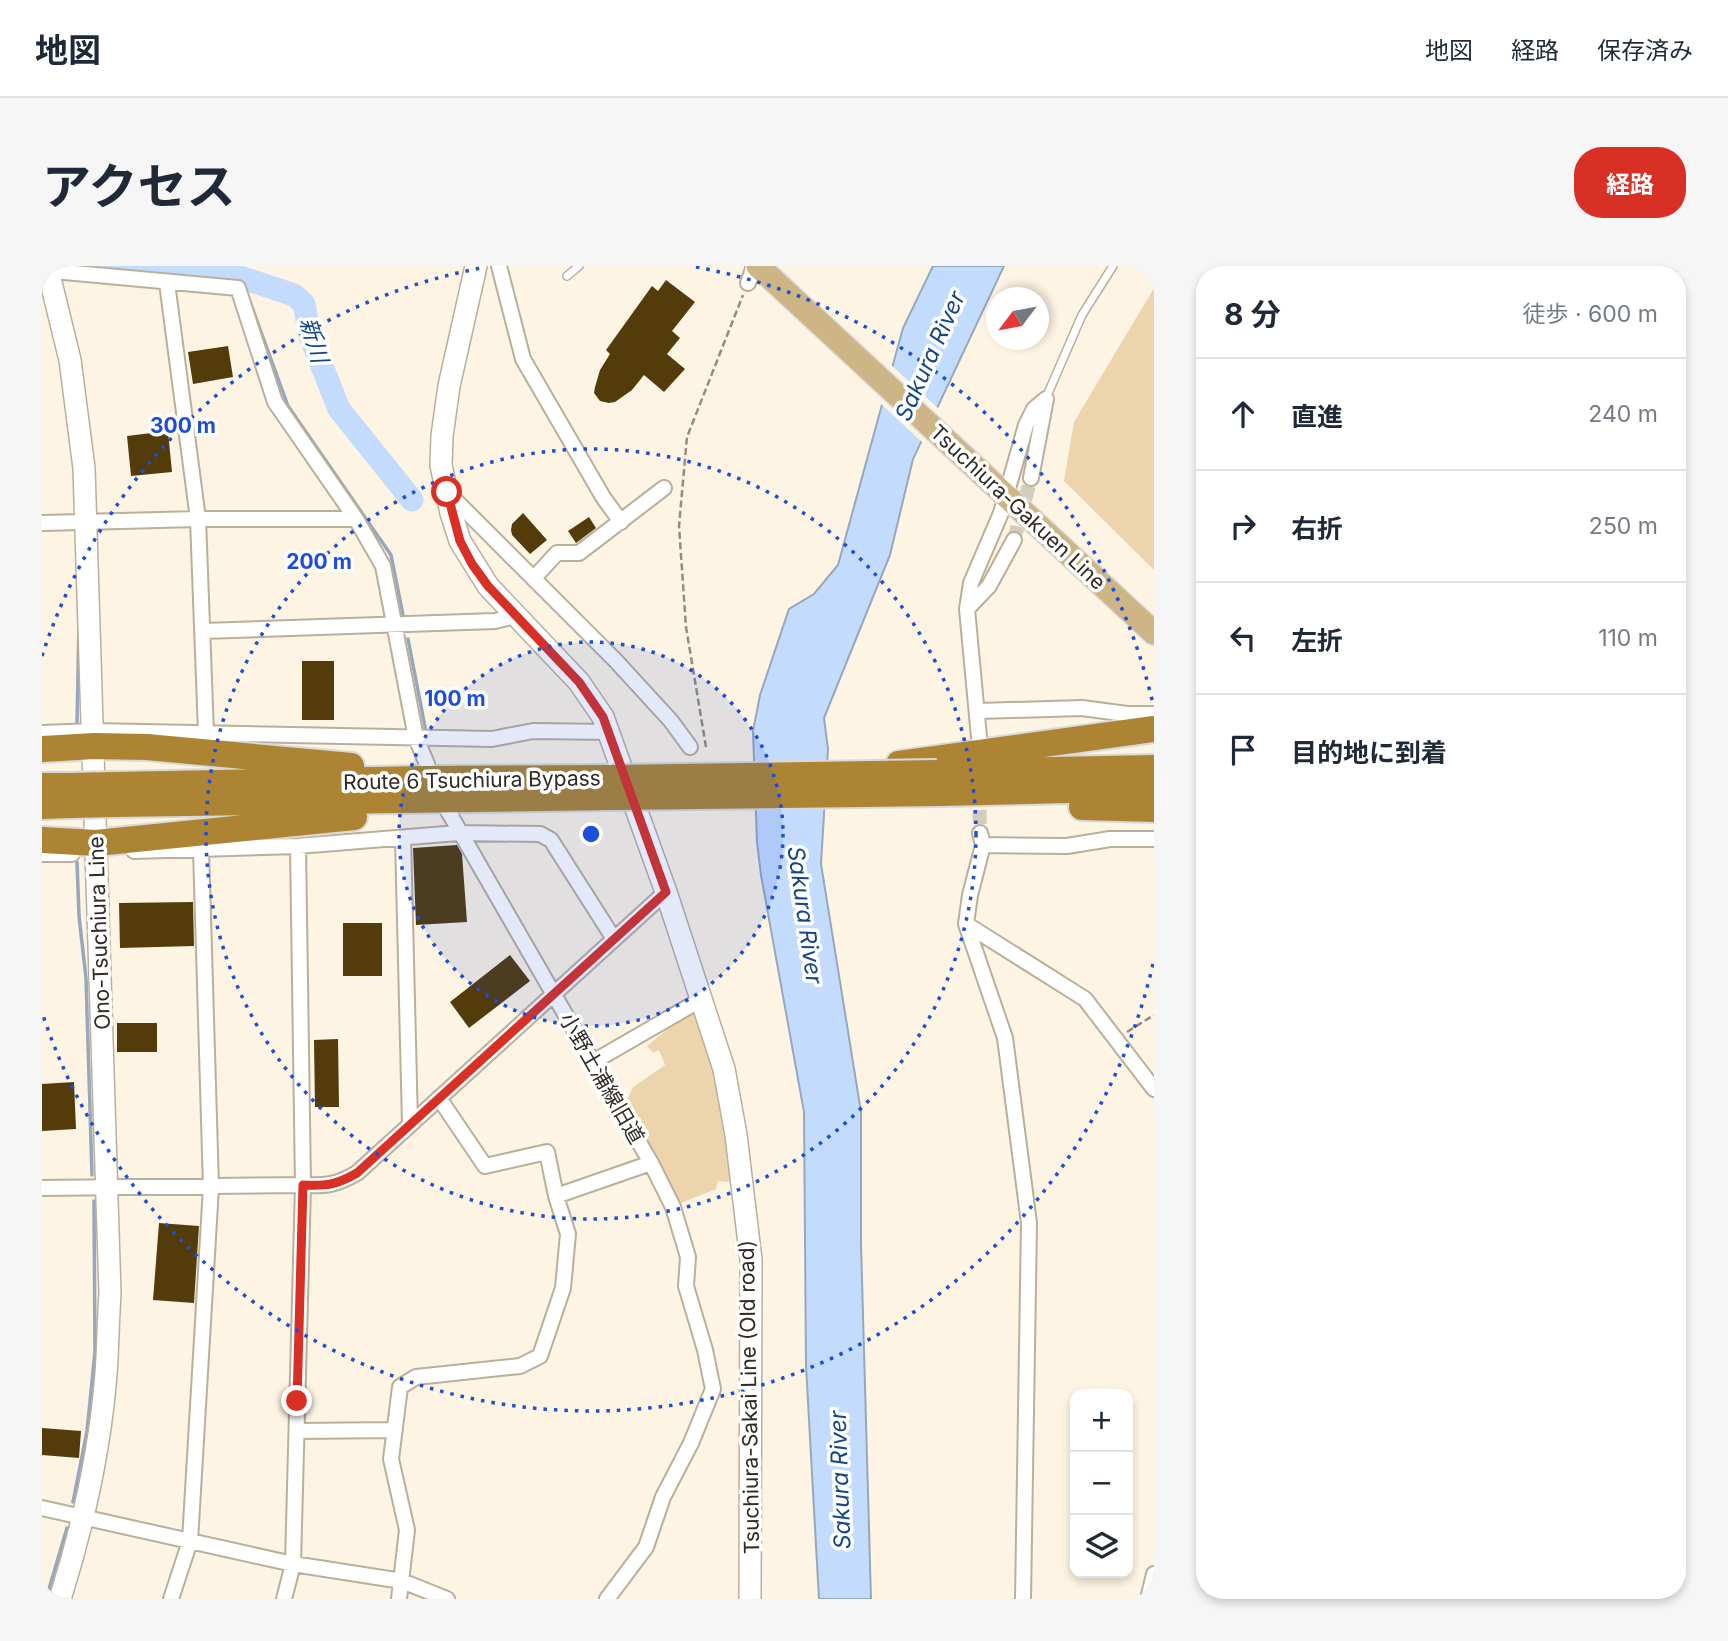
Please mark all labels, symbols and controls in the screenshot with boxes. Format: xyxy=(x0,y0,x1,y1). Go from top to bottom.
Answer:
text: 地図 xyxy=(35,30,101,70)
text: 地図 xyxy=(1425,36,1473,65)
text: 経路 xyxy=(1511,36,1559,65)
text: 保存済み xyxy=(1597,36,1693,65)
button: 経路 xyxy=(1574,147,1686,218)
text: アクセス xyxy=(42,157,236,216)
water label: Sakura River xyxy=(889,286,972,425)
north arrow xyxy=(986,287,1049,350)
text: 8 分 xyxy=(1224,296,1281,332)
text: 徒歩 · 600 m xyxy=(1523,300,1658,328)
water label: 新川 xyxy=(294,314,335,369)
icon: ahead xyxy=(1224,395,1262,433)
text: 240 m xyxy=(1588,400,1658,428)
text: 直進 xyxy=(1291,401,1343,432)
text: 300 m xyxy=(150,413,216,438)
street label: Tsuchiura-Gakuen Line xyxy=(925,419,1111,595)
route start xyxy=(431,476,462,507)
icon: right xyxy=(1224,507,1262,545)
text: 250 m xyxy=(1589,512,1658,540)
text: 右折 xyxy=(1291,513,1343,544)
text: 200 m xyxy=(286,549,352,574)
icon: left xyxy=(1224,619,1262,657)
text: 110 m xyxy=(1598,624,1658,652)
text: 左折 xyxy=(1291,625,1343,656)
text: 100 m xyxy=(424,686,486,711)
icon: arrive xyxy=(1224,731,1262,769)
text: 目的地に到着 xyxy=(1291,737,1447,768)
street label: Route 6 Tsuchiura Bypass xyxy=(343,765,601,795)
centre of rings xyxy=(579,822,603,846)
street label: Ono-Tsuchiura Line xyxy=(83,836,115,1030)
water label: Sakura River xyxy=(781,844,829,987)
street label: 小野土浦線旧道 xyxy=(554,1008,650,1148)
street label: Tsuchiura-Sakai Line (Old road) xyxy=(734,1240,764,1554)
route end xyxy=(281,1385,312,1416)
map controls xyxy=(1070,1389,1133,1578)
button: + xyxy=(1070,1389,1133,1452)
water label: Sakura River xyxy=(824,1409,856,1550)
button: − xyxy=(1070,1452,1133,1515)
button: layers xyxy=(1070,1515,1133,1578)

